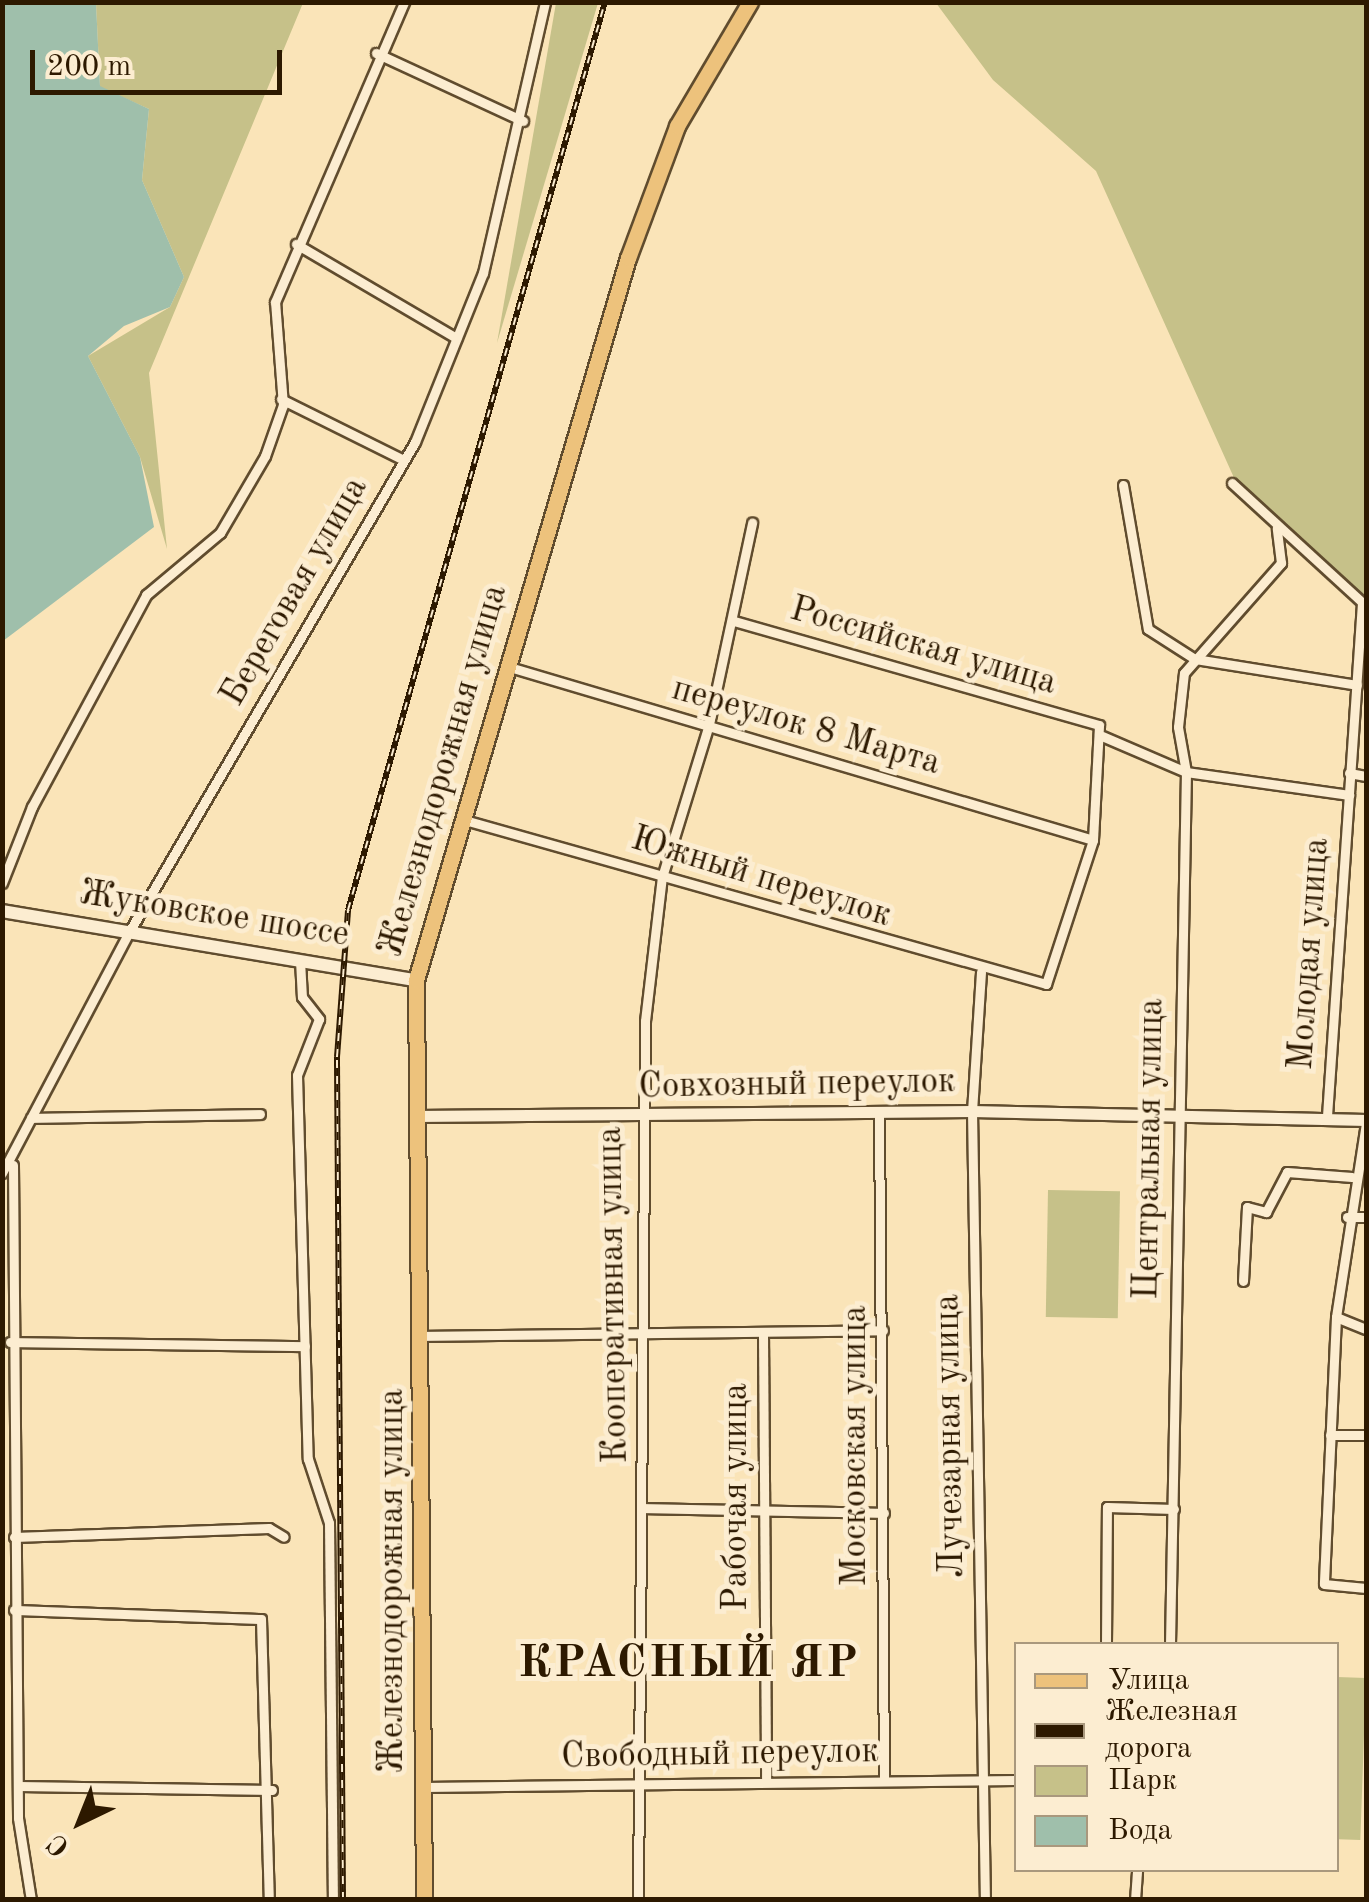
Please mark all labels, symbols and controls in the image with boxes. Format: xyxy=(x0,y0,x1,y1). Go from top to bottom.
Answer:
scale bar xyxy=(35,30,288,92)
text: 200 m xyxy=(47,52,131,82)
street label: Береговая улица xyxy=(212,470,378,714)
street label: Железнодорожная улица xyxy=(371,580,517,962)
street label: Российская улица xyxy=(785,589,1061,705)
street label: переулок 8 Марта xyxy=(667,669,945,785)
street label: Южный переулок xyxy=(626,818,896,938)
street label: Молодая улица xyxy=(1281,836,1339,1072)
street label: Жуковское шоссе xyxy=(76,873,352,957)
street label: Центральная улица xyxy=(1126,998,1174,1300)
street label: Совхозный переулок xyxy=(638,1061,956,1109)
street label: Кооперативная улица xyxy=(590,1126,638,1464)
street label: Лучезарная улица xyxy=(928,1294,974,1578)
street label: Московская улица xyxy=(835,1305,877,1587)
street label: Рабочая улица xyxy=(716,1383,758,1611)
street label: Железнодорожная улица xyxy=(372,1389,414,1773)
district label: КРАСНЫЙ ЯР xyxy=(518,1638,860,1692)
legend xyxy=(1014,1642,1339,1872)
text: Улица xyxy=(1108,1666,1189,1696)
text: Железная дорога xyxy=(1105,1697,1238,1764)
street label: Свободный переулок xyxy=(561,1731,879,1779)
text: Парк xyxy=(1108,1766,1177,1796)
north arrow xyxy=(30,1772,130,1872)
text: Вода xyxy=(1108,1816,1172,1846)
text: С xyxy=(43,1827,76,1860)

